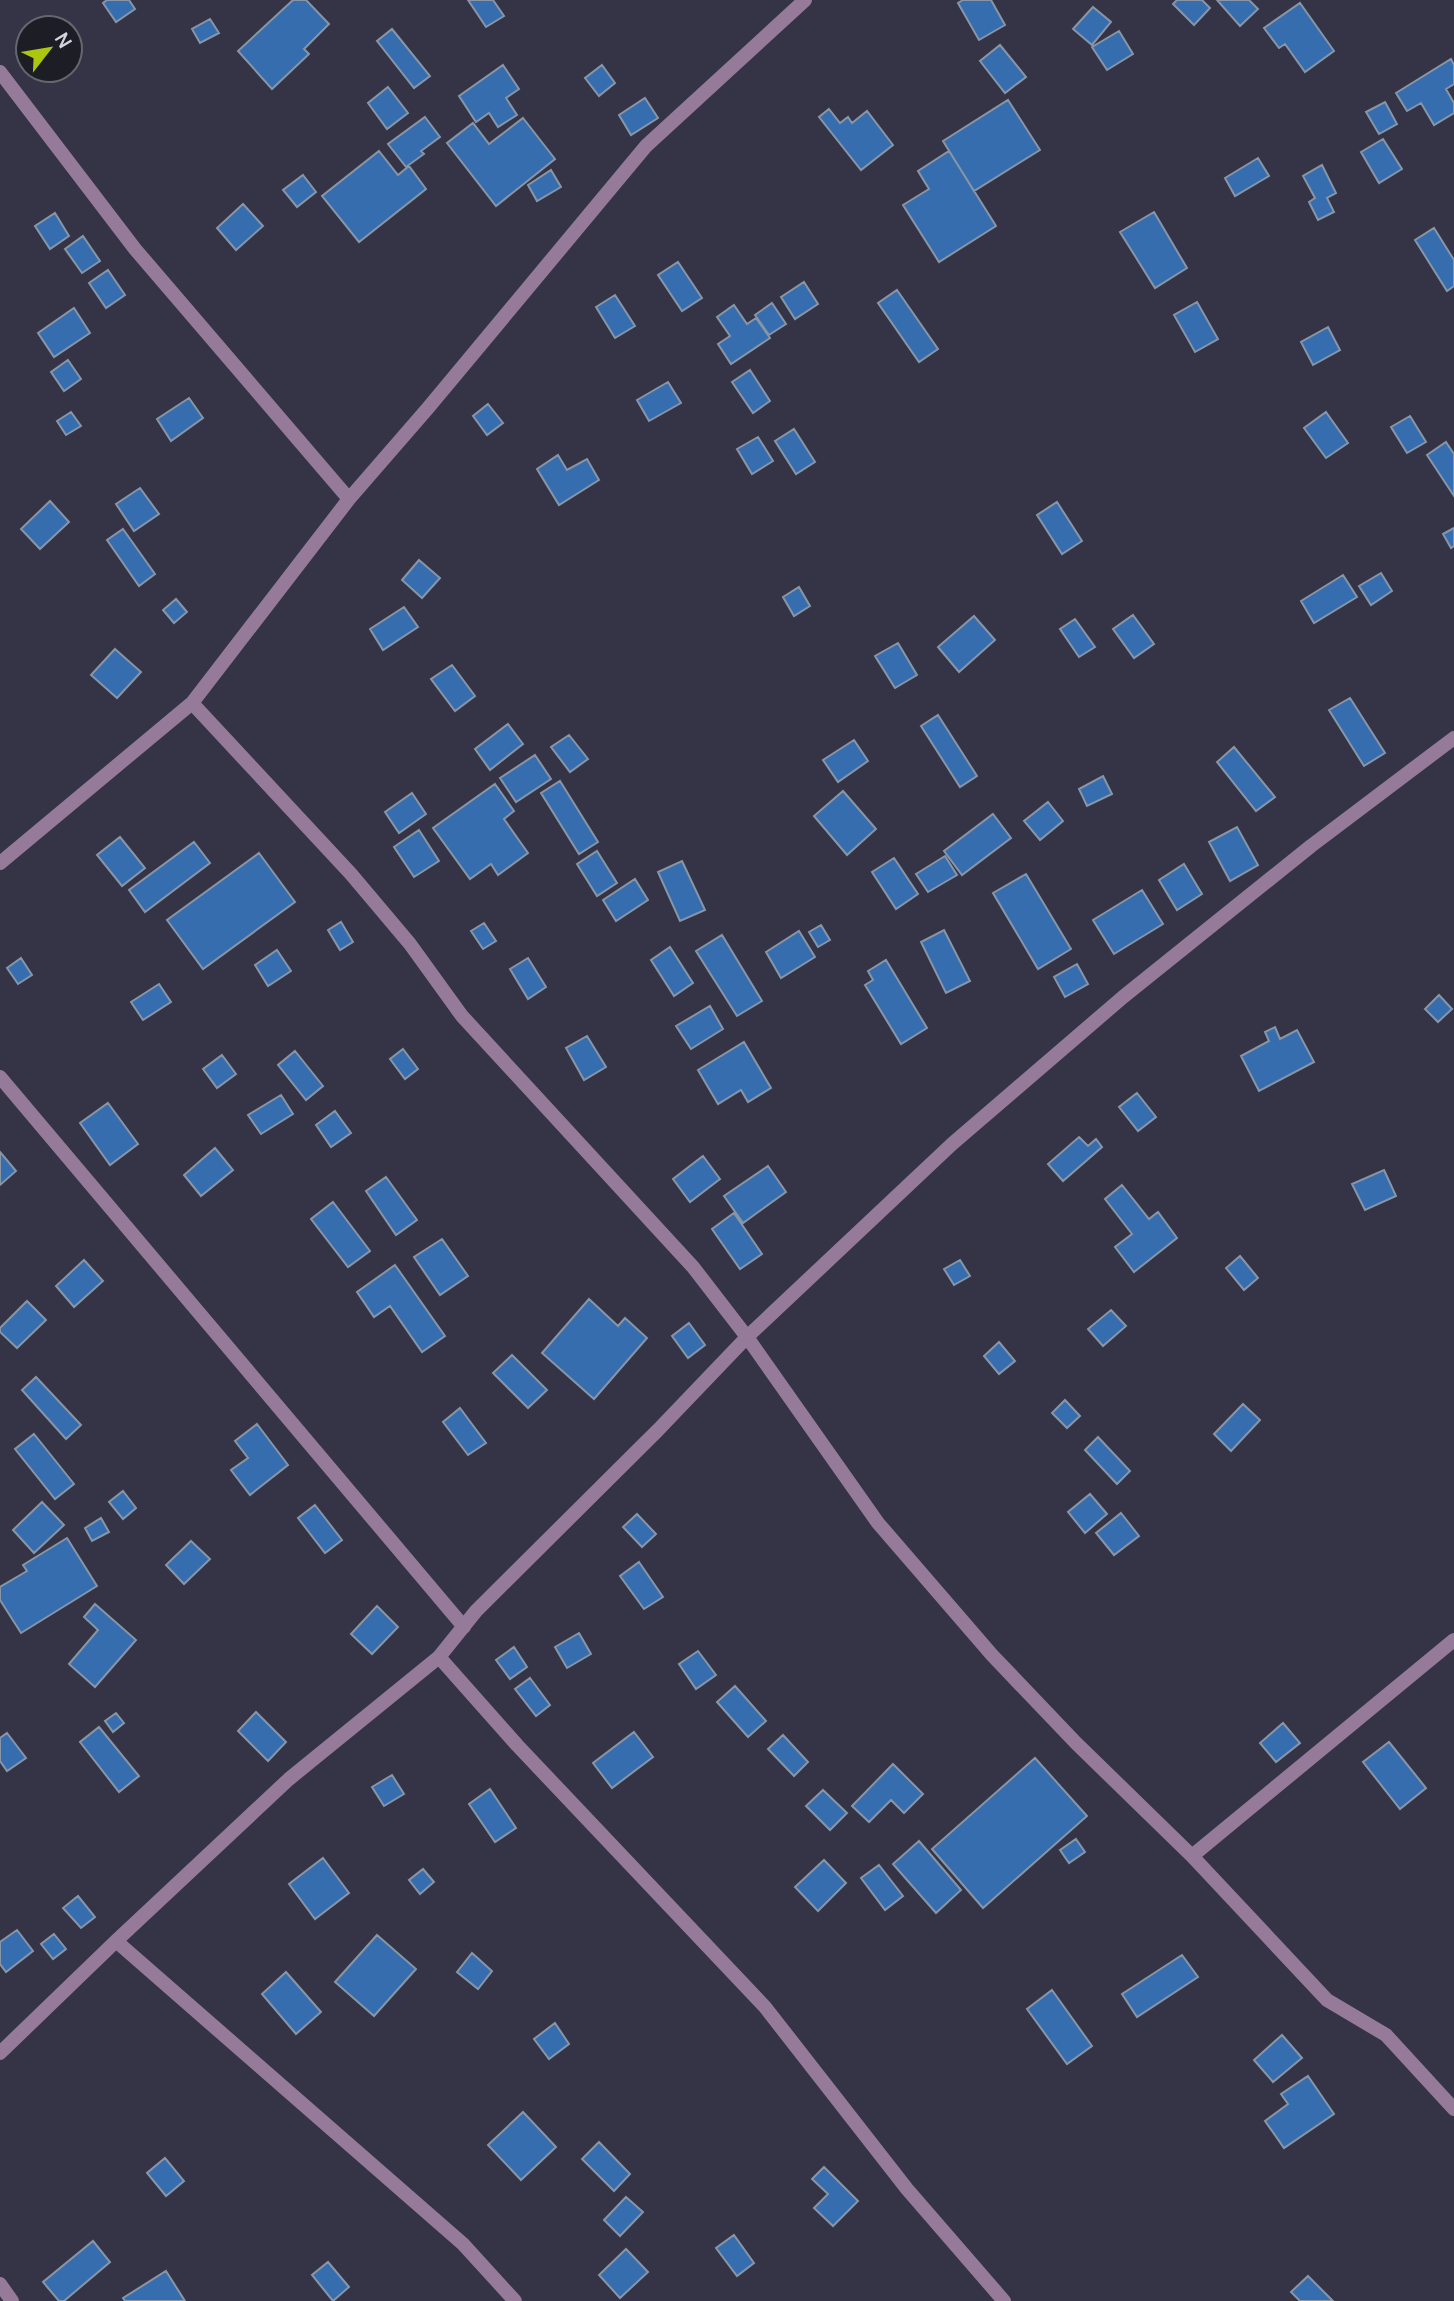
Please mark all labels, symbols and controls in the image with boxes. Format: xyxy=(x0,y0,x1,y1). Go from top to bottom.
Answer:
north arrow xyxy=(14,14,84,84)
text: N xyxy=(49,28,78,53)

